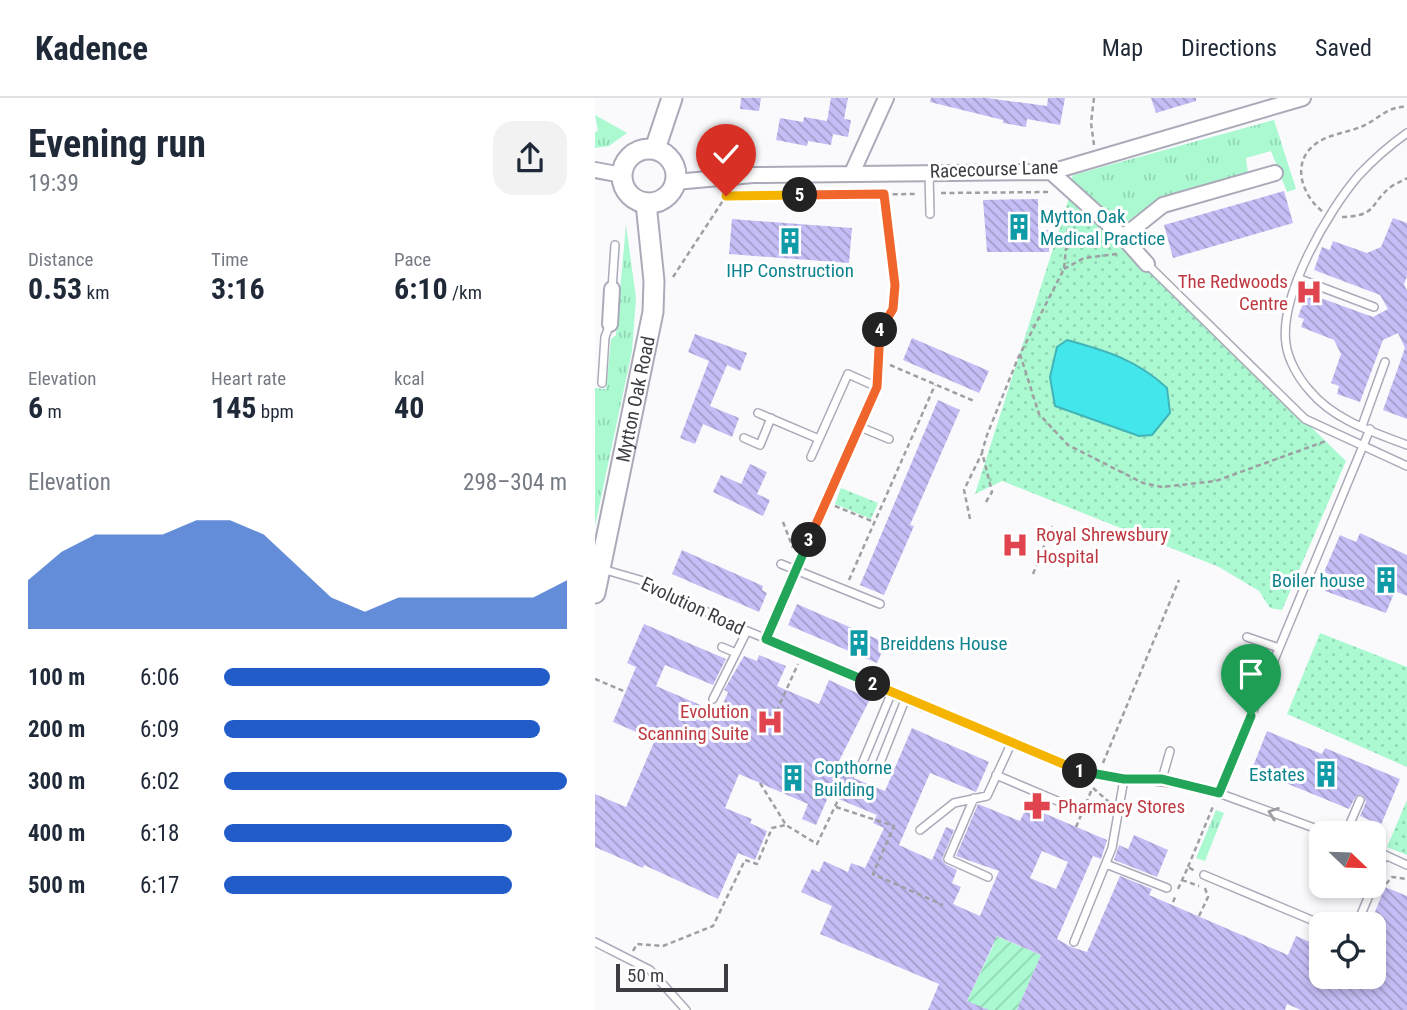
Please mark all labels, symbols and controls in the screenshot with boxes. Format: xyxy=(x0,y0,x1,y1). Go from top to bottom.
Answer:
text: Kadence xyxy=(35,29,148,68)
text: Map xyxy=(1102,34,1143,62)
text: Directions xyxy=(1181,34,1277,62)
text: Saved xyxy=(1315,34,1372,62)
button: share xyxy=(493,121,567,195)
text: Evening run xyxy=(28,122,206,166)
pin xyxy=(696,124,756,196)
icon: check xyxy=(707,135,745,173)
street label: Racecourse Lane xyxy=(929,155,1059,183)
text: 19:39 xyxy=(28,170,79,197)
pin: 5 xyxy=(783,178,817,212)
text: 5 xyxy=(795,183,804,206)
place label: Mytton Oak Medical Practice xyxy=(1040,205,1165,250)
building icon: Mytton Oak Medical Practice xyxy=(1004,212,1034,242)
building icon: IHP Construction xyxy=(775,226,805,256)
text: Distance xyxy=(28,248,93,271)
text: Time xyxy=(211,248,248,271)
text: Pace xyxy=(394,248,431,271)
place label: IHP Construction xyxy=(726,259,854,282)
place label: The Redwoods Centre xyxy=(1178,270,1288,315)
text: 0.53 xyxy=(28,271,82,306)
text: 3:16 xyxy=(211,271,265,306)
text: 6:10 xyxy=(394,271,448,306)
hospital icon: The Redwoods Centre xyxy=(1294,277,1324,307)
text: km xyxy=(82,281,109,304)
text: /km xyxy=(448,281,482,304)
pin: 4 xyxy=(863,313,897,348)
text: 4 xyxy=(875,318,884,341)
street label: Mytton Oak Road xyxy=(611,334,659,464)
text: Elevation xyxy=(28,367,96,390)
text: Heart rate xyxy=(211,367,286,390)
text: kcal xyxy=(394,367,425,390)
text: 6 xyxy=(28,390,43,425)
text: 145 xyxy=(211,390,256,425)
text: 40 xyxy=(394,390,424,425)
text: m xyxy=(43,400,62,423)
text: bpm xyxy=(256,400,294,423)
text: Elevation xyxy=(28,469,111,496)
text: 298–304 m xyxy=(463,469,567,496)
pin: 3 xyxy=(791,522,827,558)
place label: Royal Shrewsbury Hospital xyxy=(1036,523,1168,568)
text: 3 xyxy=(804,528,813,551)
hospital icon: Royal Shrewsbury Hospital xyxy=(1000,530,1030,560)
building icon: Boiler house xyxy=(1371,565,1401,595)
place label: Boiler house xyxy=(1272,569,1365,592)
street label: Evolution Road xyxy=(638,572,748,640)
building icon: Breiddens House xyxy=(844,628,874,658)
place label: Breiddens House xyxy=(880,632,1007,655)
pin xyxy=(1221,644,1281,716)
icon: arrive xyxy=(1232,655,1270,693)
text: 100 m xyxy=(28,664,85,691)
text: 6:06 xyxy=(140,664,179,691)
pin: 2 xyxy=(855,666,891,702)
text: 2 xyxy=(868,672,877,695)
place label: Evolution Scanning Suite xyxy=(638,700,749,745)
hospital icon: Evolution Scanning Suite xyxy=(755,707,785,737)
text: 200 m xyxy=(28,716,85,743)
text: 6:09 xyxy=(140,716,179,743)
pin: 1 xyxy=(1063,754,1098,788)
place label: Copthorne Building xyxy=(814,756,892,801)
text: 1 xyxy=(1075,759,1084,782)
building icon: Estates xyxy=(1311,759,1341,789)
building icon: Copthorne Building xyxy=(778,763,808,793)
place label: Estates xyxy=(1249,763,1305,786)
text: 300 m xyxy=(28,768,85,795)
text: 6:02 xyxy=(140,768,179,795)
pharmacy icon: Pharmacy Stores xyxy=(1022,791,1052,821)
place label: Pharmacy Stores xyxy=(1058,795,1185,818)
one-way arrow xyxy=(1268,807,1280,821)
text: 400 m xyxy=(28,820,85,847)
text: 6:18 xyxy=(140,820,179,847)
north arrow xyxy=(1309,821,1386,898)
map controls xyxy=(1309,821,1386,989)
text: 500 m xyxy=(28,872,85,899)
text: 6:17 xyxy=(140,872,179,899)
button: locate xyxy=(1309,912,1386,989)
scale bar xyxy=(616,961,728,993)
text: 50 m xyxy=(627,964,664,987)

